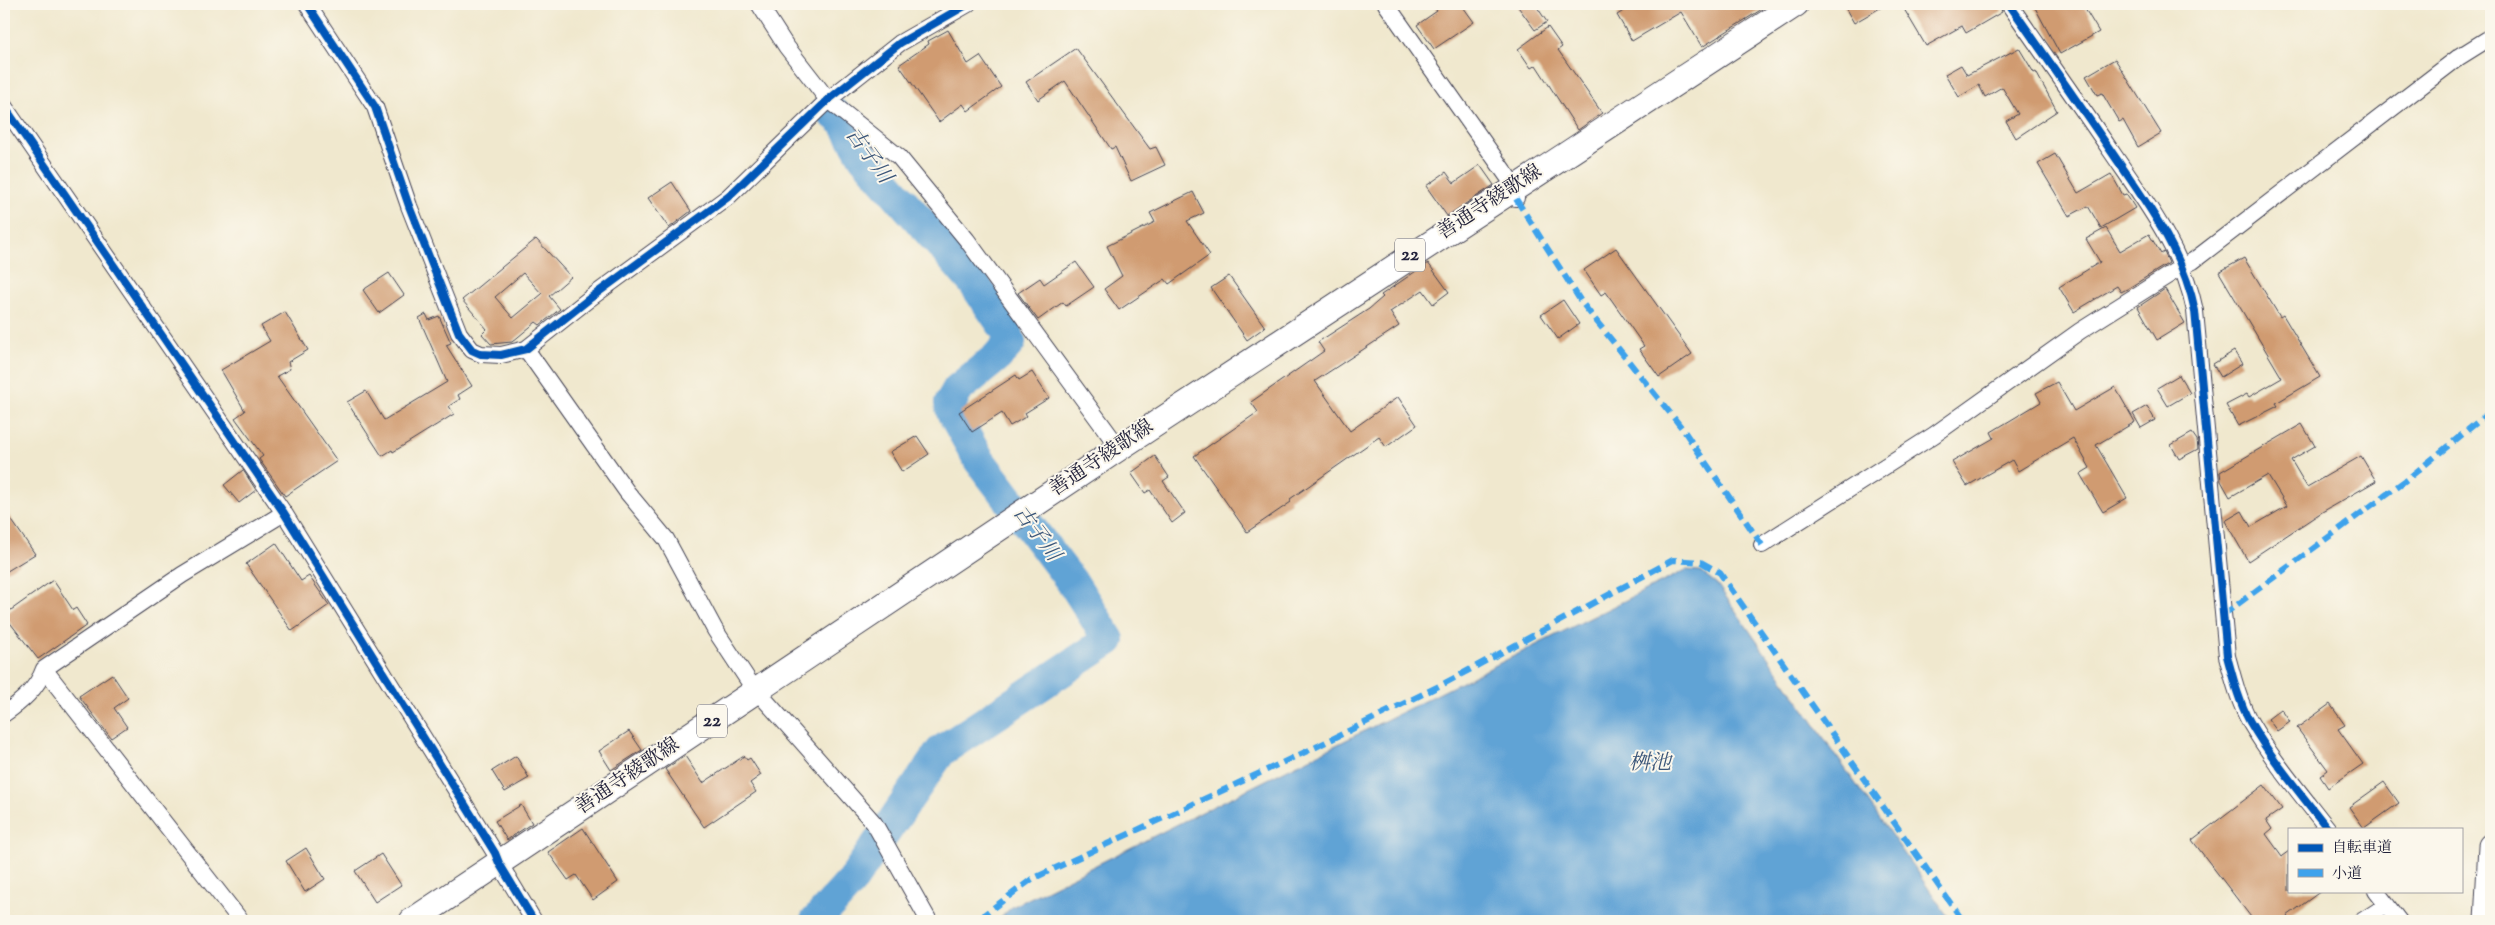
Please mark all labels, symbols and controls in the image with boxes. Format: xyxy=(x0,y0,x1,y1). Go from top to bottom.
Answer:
water label: 古子川 xyxy=(837,122,900,192)
street label: 善通寺綾歌線 xyxy=(1432,158,1548,248)
road number: 22 xyxy=(1395,238,1425,272)
street label: 善通寺綾歌線 xyxy=(1044,413,1160,505)
water label: 古子川 xyxy=(1005,500,1068,570)
road number: 22 xyxy=(697,704,727,738)
street label: 善通寺綾歌線 xyxy=(570,731,686,823)
water label: 桝池 xyxy=(1629,749,1673,779)
legend xyxy=(2288,828,2462,892)
text: 自転車道 xyxy=(2332,838,2392,859)
text: 小道 xyxy=(2332,864,2362,885)

